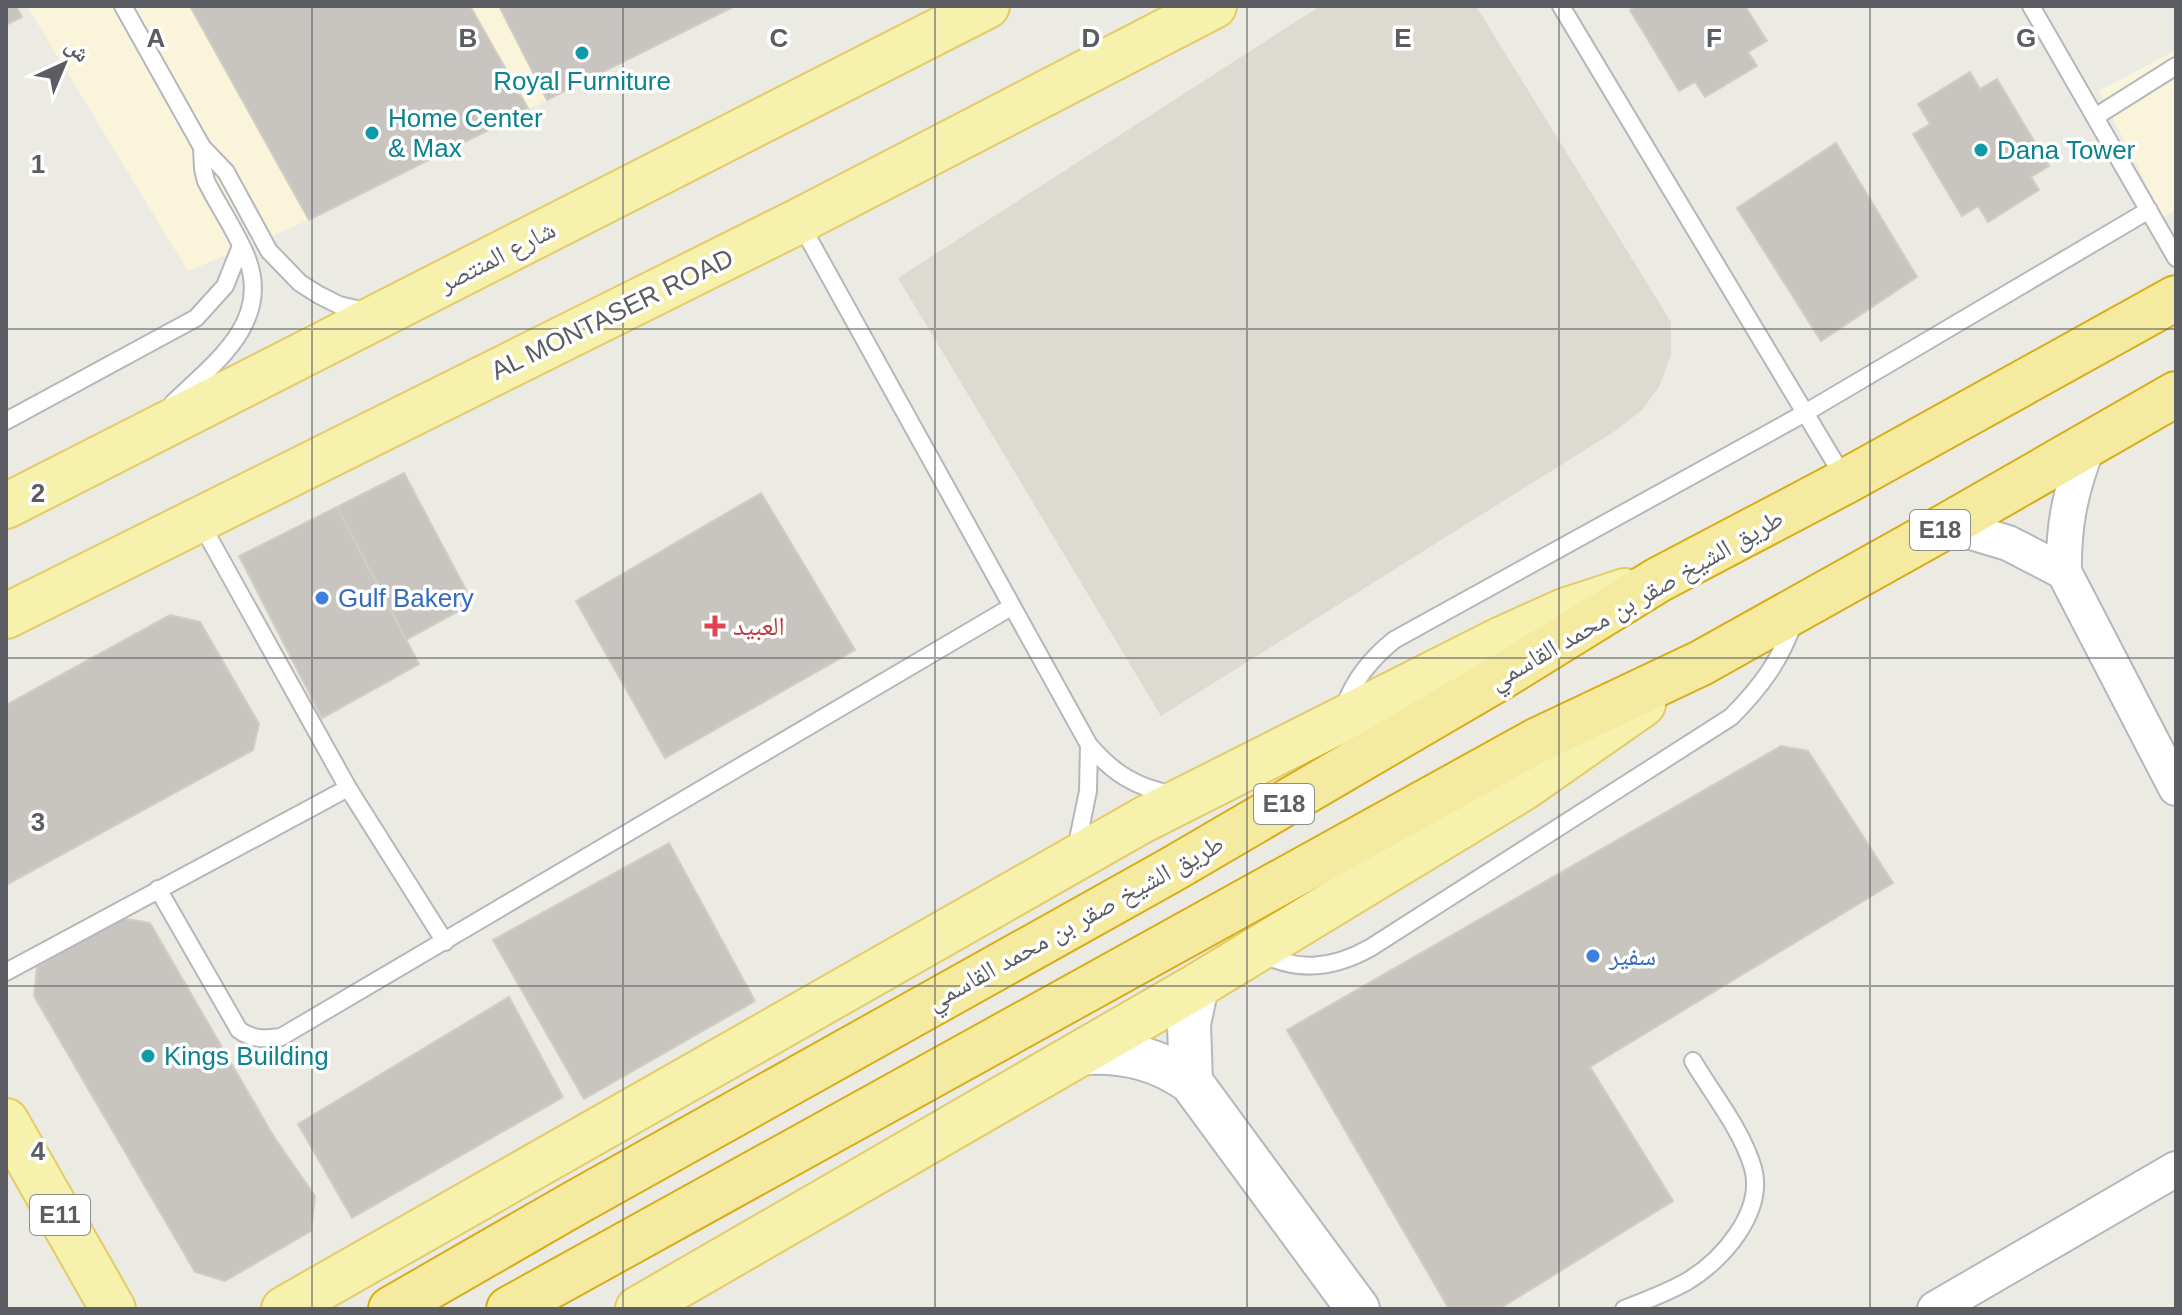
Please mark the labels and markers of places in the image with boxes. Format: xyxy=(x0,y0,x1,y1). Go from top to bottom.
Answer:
marker: Royal Furniture xyxy=(573,44,591,62)
place label: Royal Furniture xyxy=(493,66,671,96)
place label: Home Center & Max xyxy=(388,103,543,163)
marker: Home Center & Max xyxy=(363,124,381,142)
place label: Dana Tower xyxy=(1997,135,2136,165)
marker: Dana Tower xyxy=(1972,141,1990,159)
place label: Gulf Bakery xyxy=(338,583,474,613)
marker: Gulf Bakery xyxy=(313,589,331,607)
place label: العبيد xyxy=(733,611,785,641)
marker: العبيد xyxy=(704,615,726,637)
place label: سفير xyxy=(1608,941,1656,971)
marker: سفير xyxy=(1584,947,1602,965)
place label: Kings Building xyxy=(164,1041,329,1071)
marker: Kings Building xyxy=(139,1047,157,1065)

